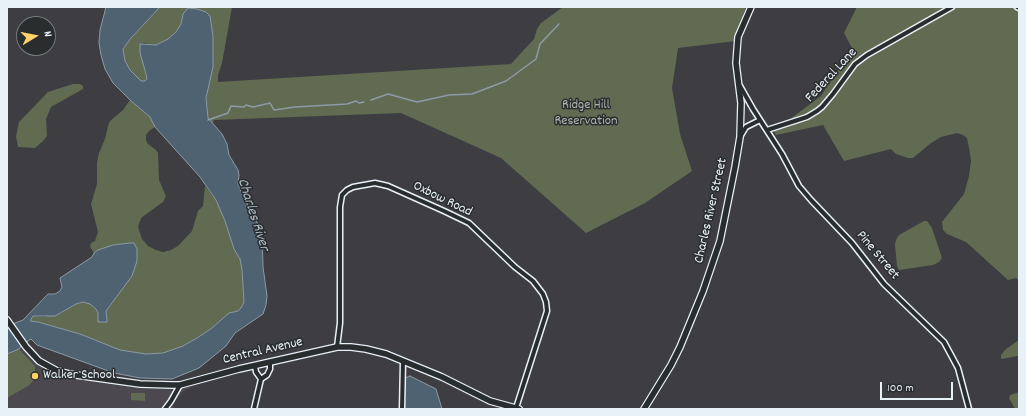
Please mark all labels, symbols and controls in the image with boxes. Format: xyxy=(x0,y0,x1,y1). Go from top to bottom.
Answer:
north arrow xyxy=(16,16,56,56)
text: N xyxy=(38,30,55,38)
street label: Federal Lane xyxy=(803,45,861,107)
park label: Ridge Hill Reservation xyxy=(554,98,618,130)
street label: Charles River Street xyxy=(692,157,732,265)
water label: Charles River xyxy=(232,176,272,254)
street label: Oxbow Road xyxy=(410,178,474,222)
street label: Pine Street xyxy=(852,228,902,284)
street label: Central Avenue xyxy=(221,335,305,369)
place label: Walker School xyxy=(43,368,115,384)
marker: Walker School xyxy=(30,371,40,381)
scale bar xyxy=(882,374,955,400)
text: 100 m xyxy=(887,380,914,397)

